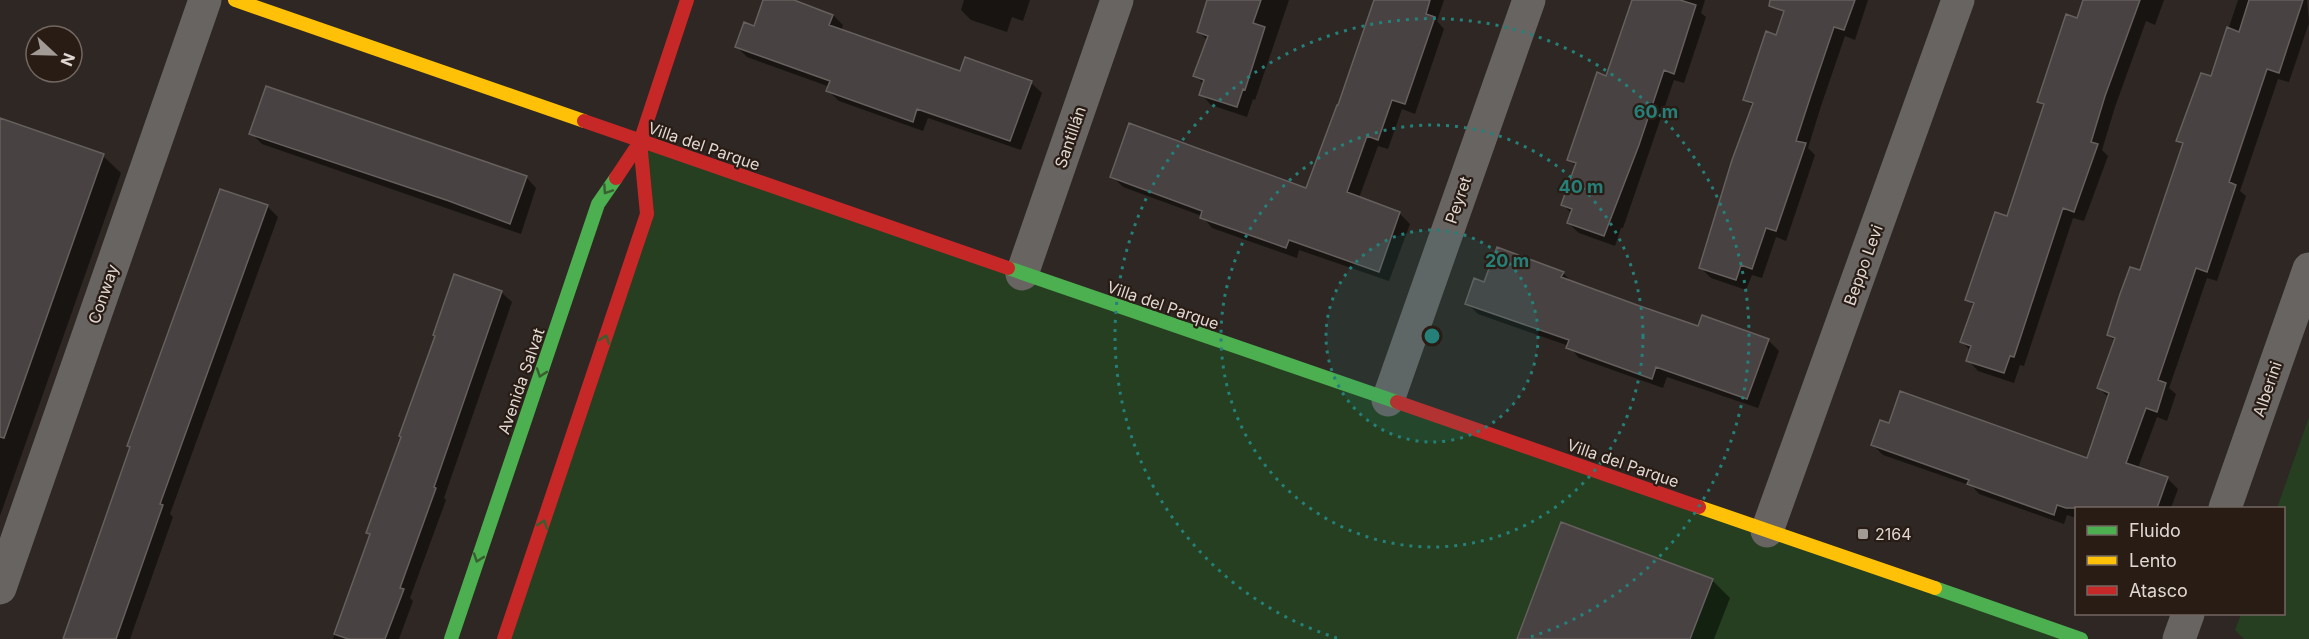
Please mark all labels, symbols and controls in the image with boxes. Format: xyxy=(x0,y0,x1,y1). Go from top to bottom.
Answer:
north arrow xyxy=(24,24,84,84)
text: N xyxy=(56,50,79,69)
text: 60 m xyxy=(1634,101,1678,122)
street label: Santillán xyxy=(1050,103,1090,171)
street label: Villa del Parque xyxy=(645,117,763,175)
street label: Peyret xyxy=(1441,174,1475,226)
text: 40 m xyxy=(1559,176,1604,197)
one-way arrow xyxy=(604,184,615,195)
street label: Beppo Levi xyxy=(1839,222,1887,308)
text: 20 m xyxy=(1485,250,1529,271)
street label: Conway xyxy=(84,262,122,326)
street label: Villa del Parque xyxy=(1104,276,1222,334)
street label: Avenida Salvat xyxy=(493,325,549,437)
centre of rings xyxy=(1422,326,1442,346)
one-way arrow xyxy=(598,334,610,345)
street label: Alberini xyxy=(2248,359,2286,419)
one-way arrow xyxy=(536,367,548,378)
street label: Villa del Parque xyxy=(1564,434,1682,492)
legend xyxy=(2075,507,2285,615)
one-way arrow xyxy=(535,519,548,530)
text: Fluido xyxy=(2129,520,2181,541)
place label: 2164 xyxy=(1875,524,1912,544)
marker: 2164 xyxy=(1856,527,1870,541)
text: Lento xyxy=(2129,550,2177,571)
one-way arrow xyxy=(473,552,486,563)
text: Atasco xyxy=(2129,580,2188,601)

